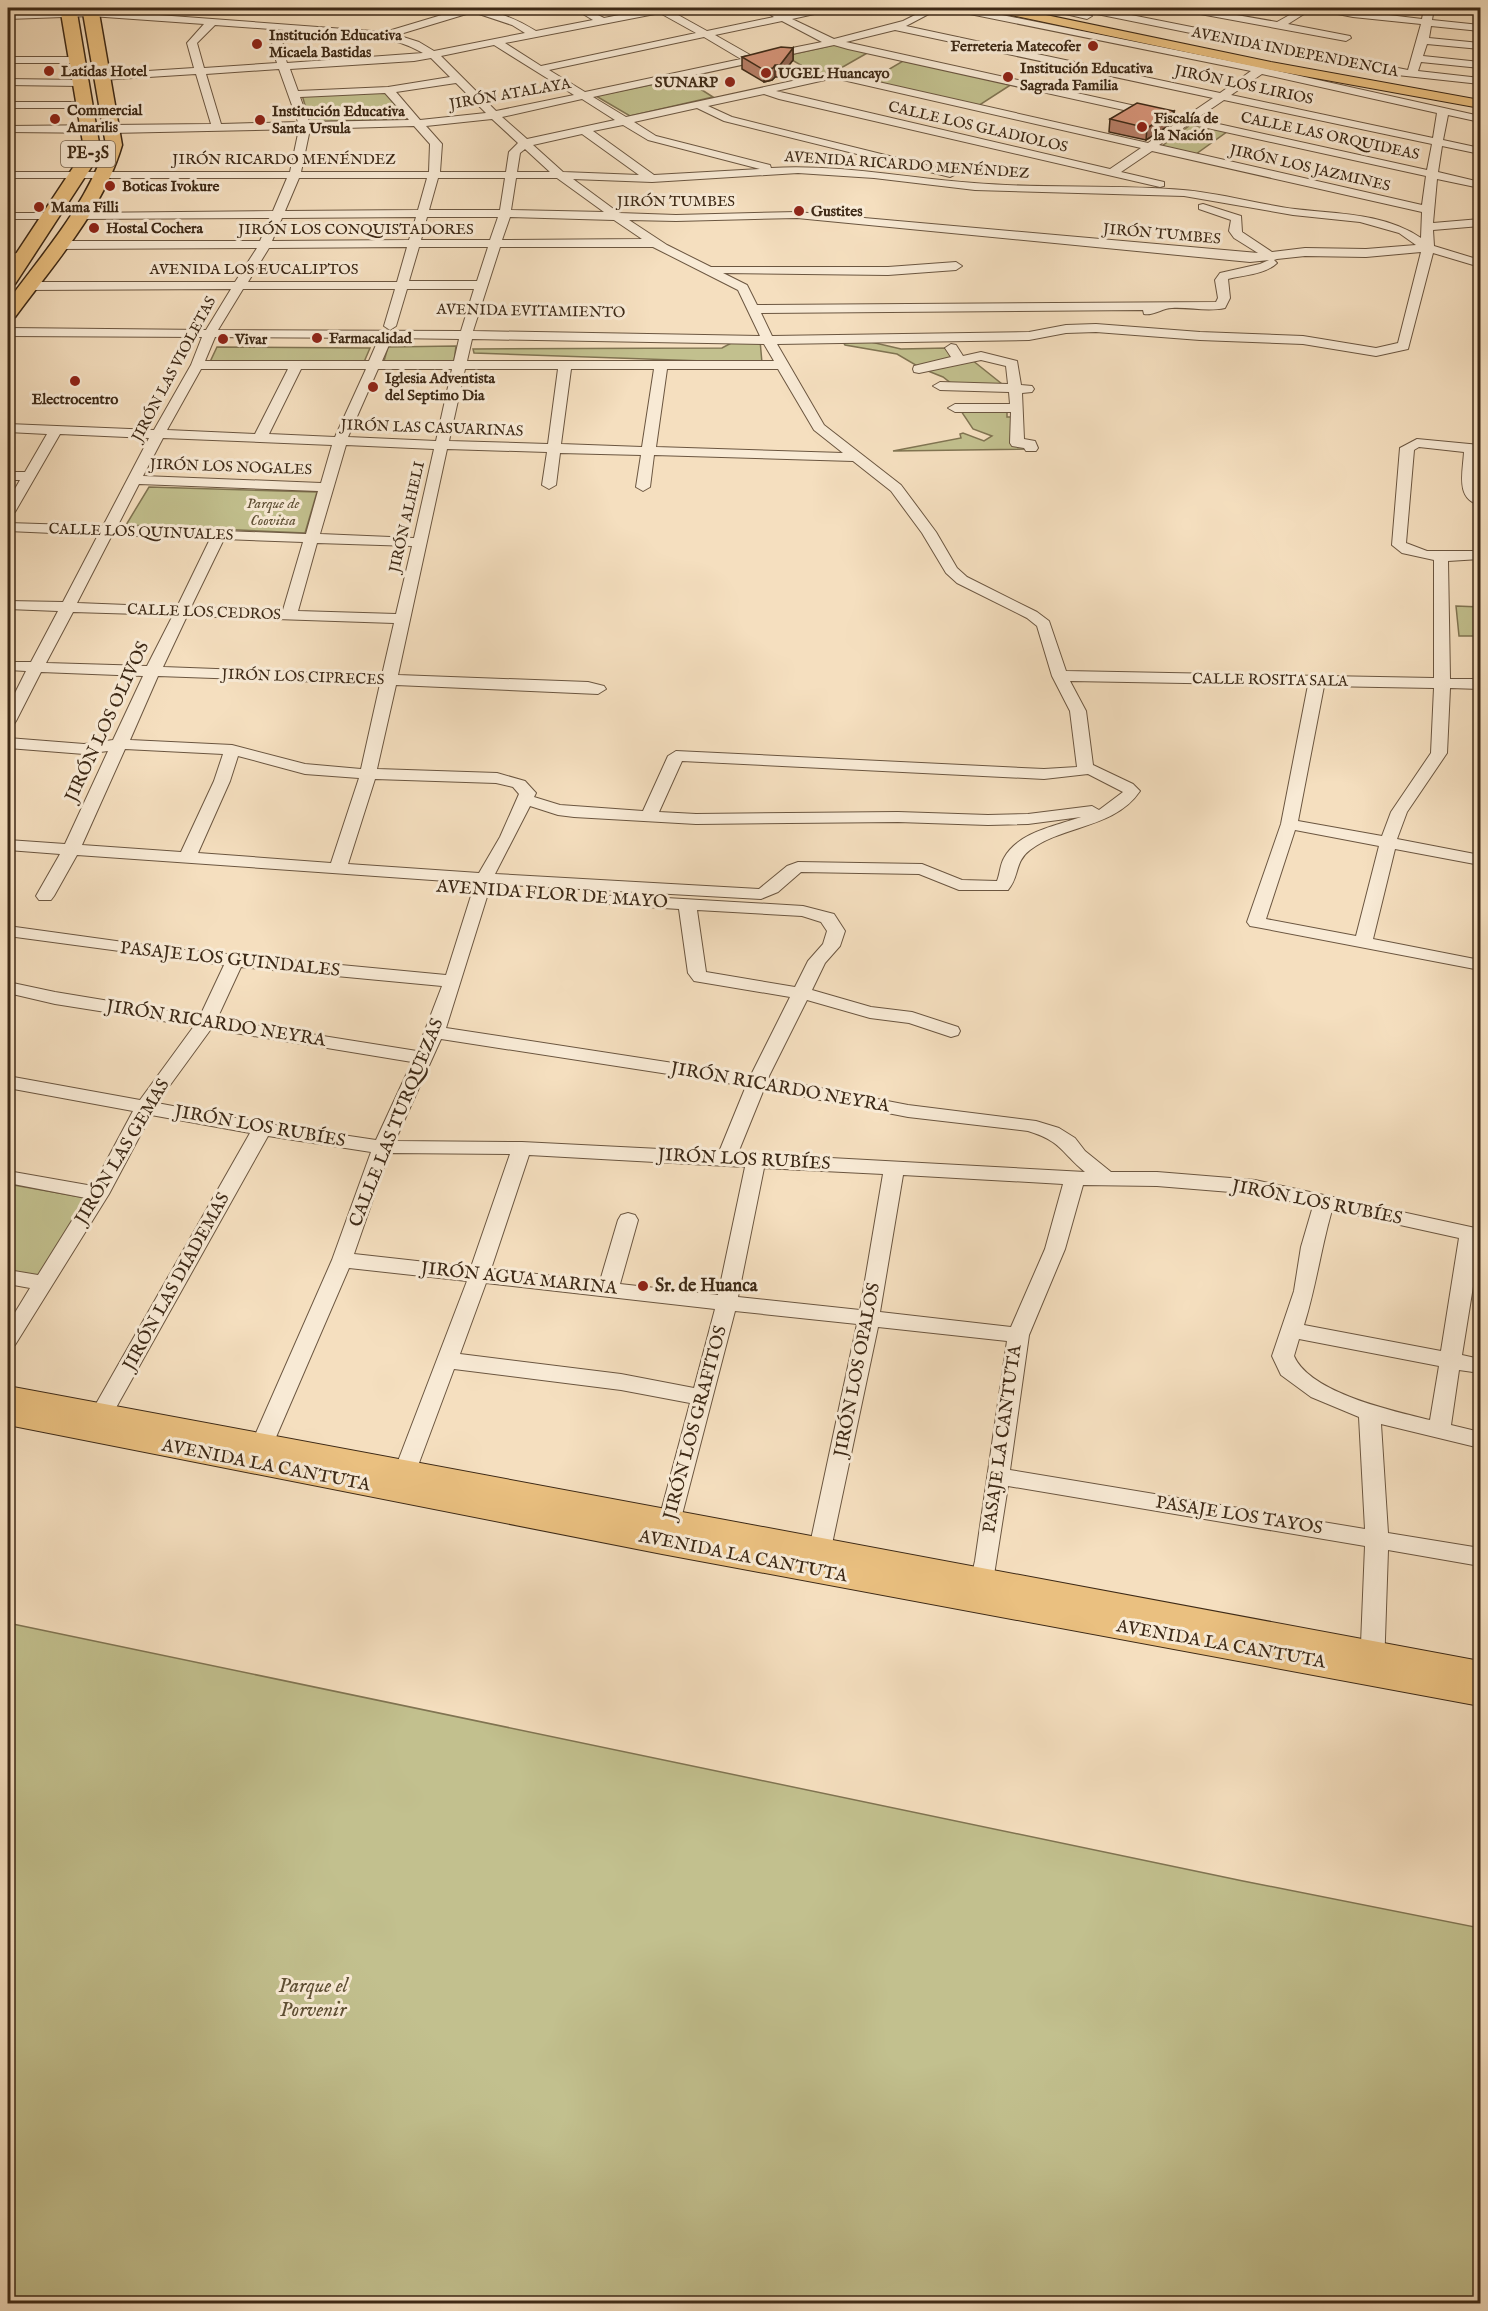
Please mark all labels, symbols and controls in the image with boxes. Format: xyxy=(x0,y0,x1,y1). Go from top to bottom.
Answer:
street label: AVENIDA INDEPENDENCIA xyxy=(1189,22,1401,82)
place label: Institución Educativa Micaela Bastidas xyxy=(269,26,402,62)
marker: Institución Educativa Micaela Bastidas xyxy=(250,37,264,51)
place label: Ferreteria Matecofer xyxy=(951,37,1081,56)
marker: Ferreteria Matecofer xyxy=(1086,39,1100,53)
place label: Institución Educativa Sagrada Familia xyxy=(1020,59,1153,95)
street label: JIRÓN LOS LIRIOS xyxy=(1171,61,1315,109)
place label: Latidas Hotel xyxy=(61,62,148,81)
marker: Latidas Hotel xyxy=(42,64,56,78)
place label: UGEL Huancayo xyxy=(777,64,890,83)
marker: UGEL Huancayo xyxy=(759,66,773,80)
marker: Institución Educativa Sagrada Familia xyxy=(1001,70,1015,84)
place label: SUNARP xyxy=(655,73,718,92)
street label: JIRÓN ATALAYA xyxy=(446,74,573,114)
marker: SUNARP xyxy=(723,75,737,89)
street label: CALLE LOS GLADIOLOS xyxy=(886,97,1070,157)
place label: Commercial Amarilis xyxy=(66,101,143,137)
place label: Institución Educativa Santa Ursula xyxy=(272,102,405,138)
street label: CALLE LAS ORQUIDEAS xyxy=(1239,108,1421,164)
place label: Fiscalía de la Nación xyxy=(1153,109,1219,145)
marker: Commercial Amarilis xyxy=(48,112,62,126)
marker: Institución Educativa Santa Ursula xyxy=(253,113,267,127)
marker: Fiscalía de la Nación xyxy=(1135,120,1149,134)
street label: JIRÓN LOS JAZMINES xyxy=(1226,140,1392,196)
road number: PE-3S xyxy=(61,141,115,167)
street label: AVENIDA RICARDO MENÉNDEZ xyxy=(783,147,1031,183)
street label: JIRÓN RICARDO MENÉNDEZ xyxy=(170,150,396,169)
place label: Boticas Ivokure xyxy=(122,177,220,196)
marker: Boticas Ivokure xyxy=(103,179,117,193)
street label: JIRÓN TUMBES xyxy=(615,192,735,211)
place label: Mama Filli xyxy=(51,198,119,217)
marker: Mama Filli xyxy=(32,200,46,214)
place label: Gustites xyxy=(811,202,863,221)
marker: Gustites xyxy=(792,204,806,218)
place label: Hostal Cochera xyxy=(106,219,204,238)
street label: JIRÓN TUMBES xyxy=(1100,219,1222,249)
street label: JIRÓN LOS CONQUISTADORES xyxy=(236,220,474,239)
marker: Hostal Cochera xyxy=(87,221,101,235)
street label: AVENIDA LOS EUCALIPTOS xyxy=(149,260,358,279)
street label: JIRÓN LAS VIOLETAS xyxy=(127,293,220,447)
street label: AVENIDA EVITAMIENTO xyxy=(435,300,626,322)
place label: Farmacalidad xyxy=(329,329,413,348)
place label: Vivar xyxy=(234,330,268,349)
marker: Farmacalidad xyxy=(310,331,324,345)
marker: Vivar xyxy=(216,332,230,346)
place label: Iglesia Adventista del Septimo Dia xyxy=(385,369,496,405)
marker: Electrocentro xyxy=(68,374,82,388)
marker: Iglesia Adventista del Septimo Dia xyxy=(366,380,380,394)
place label: Electrocentro xyxy=(32,390,118,409)
street label: JIRÓN LAS CASUARINAS xyxy=(338,415,524,441)
street label: JIRÓN LOS NOGALES xyxy=(148,455,312,479)
street label: JIRÓN ALHELI xyxy=(385,459,429,576)
park label: Parque de Coovitsa xyxy=(246,494,300,530)
street label: CALLE LOS QUINUALES xyxy=(48,519,234,545)
street label: CALLE LOS CEDROS xyxy=(127,600,281,624)
street label: JIRÓN LOS OLIVOS xyxy=(58,637,155,808)
street label: JIRÓN LOS CIPRECES xyxy=(219,665,385,689)
street label: CALLE ROSITA SALA xyxy=(1192,669,1349,691)
street label: AVENIDA FLOR DE MAYO xyxy=(434,875,669,915)
street label: PASAJE LOS GUINDALES xyxy=(119,937,341,983)
street label: JIRÓN RICARDO NEYRA xyxy=(103,993,328,1053)
street label: CALLE LAS TURQUEZAS xyxy=(345,1015,449,1231)
street label: JIRÓN RICARDO NEYRA xyxy=(667,1055,892,1119)
street label: JIRÓN LAS GEMAS xyxy=(68,1074,176,1231)
street label: JIRÓN LOS RUBÍES xyxy=(171,1098,348,1153)
street label: JIRÓN LOS RUBÍES xyxy=(655,1142,831,1176)
street label: JIRÓN LOS RUBÍES xyxy=(1228,1173,1404,1231)
street label: JIRÓN LAS DIADEMAS xyxy=(116,1188,236,1377)
street label: JIRÓN AGUA MARINA xyxy=(418,1255,619,1301)
place label: Sr. de Huanca xyxy=(655,1275,759,1298)
marker: Sr. de Huanca xyxy=(636,1279,650,1293)
street label: JIRÓN LOS OPALOS xyxy=(827,1280,886,1461)
street label: JIRÓN LOS GRAFITOS xyxy=(657,1323,733,1524)
street label: PASAJE LA CANTUTA xyxy=(978,1343,1028,1535)
street label: AVENIDA LA CANTUTA xyxy=(159,1434,373,1498)
street label: PASAJE LOS TAYOS xyxy=(1154,1491,1324,1541)
street label: AVENIDA LA CANTUTA xyxy=(636,1525,850,1589)
street label: AVENIDA LA CANTUTA xyxy=(1114,1615,1328,1675)
park label: Parque el Porvenir xyxy=(278,1973,350,2024)

